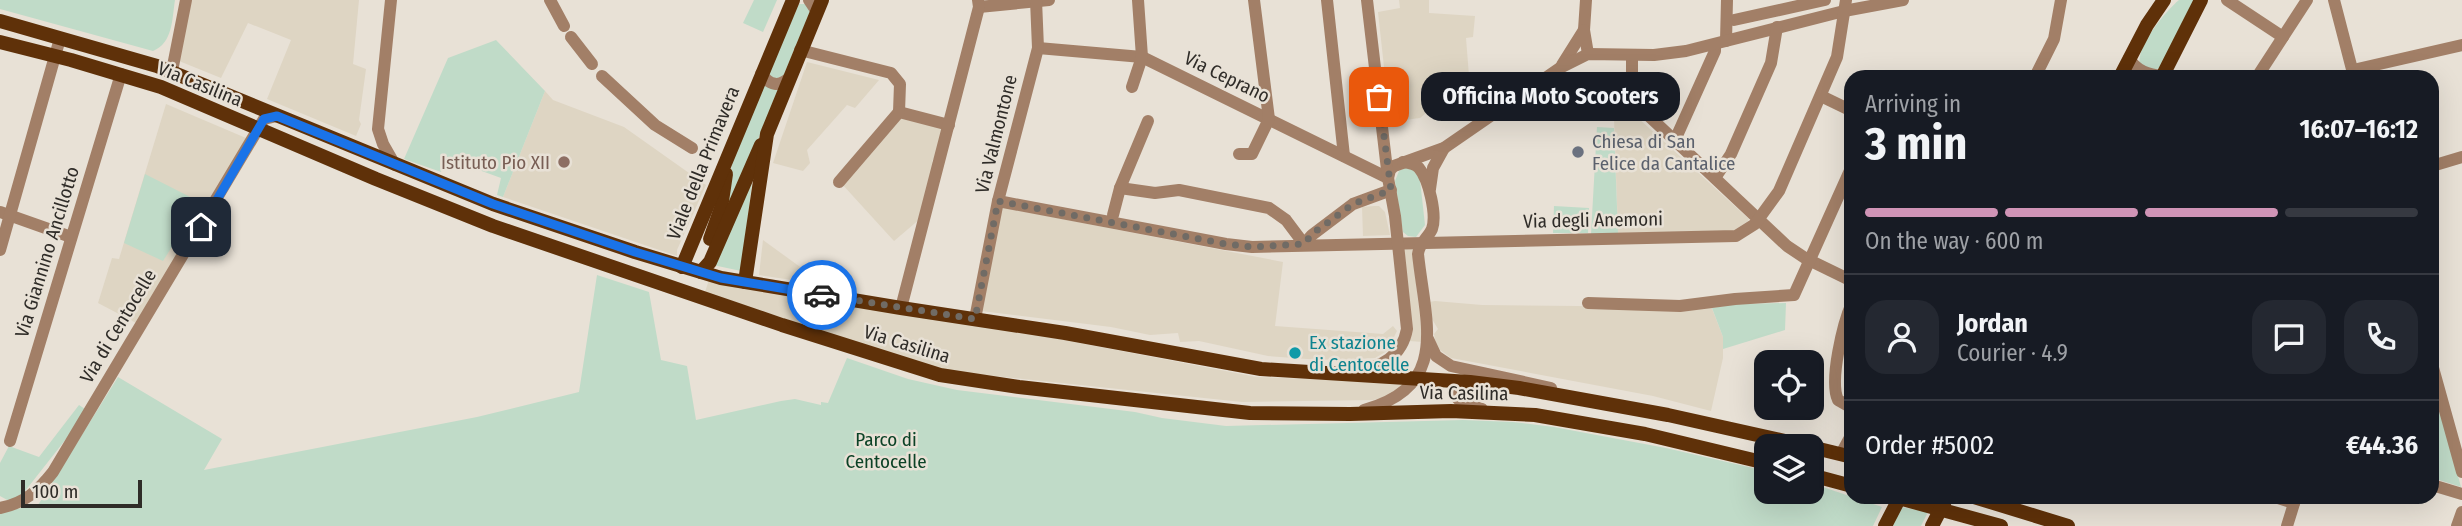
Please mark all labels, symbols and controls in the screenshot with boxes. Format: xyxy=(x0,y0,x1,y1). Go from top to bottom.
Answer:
street label: Via Ceprano xyxy=(1180,46,1274,108)
street label: Via Casilina xyxy=(154,57,246,111)
pin xyxy=(1349,67,1409,127)
street label: Via Valmontone xyxy=(970,72,1022,196)
callout: Officina Moto Scooters xyxy=(1421,72,1680,122)
icon: bag xyxy=(1360,78,1398,116)
text: Officina Moto Scooters xyxy=(1442,82,1659,110)
street label: Viale della Primavera xyxy=(662,83,744,243)
text: Arriving in xyxy=(1865,90,1961,118)
text: 16:07–16:12 xyxy=(2299,114,2418,145)
text: 3 min xyxy=(1865,116,1967,171)
place label: Chiesa di San Felice da Cantalice xyxy=(1592,130,1735,175)
marker: Chiesa di San Felice da Cantalice xyxy=(1570,144,1586,160)
place label: Istituto Pio XII xyxy=(441,151,550,174)
marker: Istituto Pio XII xyxy=(556,154,572,170)
street label: Via Giannino Ancillotto xyxy=(10,164,84,340)
pin xyxy=(171,197,231,257)
street label: Via degli Anemoni xyxy=(1523,207,1663,233)
icon: home xyxy=(182,208,220,246)
text: On the way · 600 m xyxy=(1865,227,2043,255)
courier xyxy=(787,260,857,330)
street label: Via di Centocelle xyxy=(75,265,161,387)
icon: car xyxy=(803,276,841,314)
button: person xyxy=(1865,300,1939,374)
button: chat xyxy=(2252,300,2326,374)
button: phone xyxy=(2344,300,2418,374)
text: Jordan xyxy=(1957,308,2028,339)
street label: Via Casilina xyxy=(861,320,953,368)
place label: Ex stazione di Centocelle xyxy=(1309,331,1410,376)
text: Courier · 4.9 xyxy=(1957,339,2068,367)
marker: Ex stazione di Centocelle xyxy=(1287,345,1303,361)
map controls xyxy=(1754,350,1824,504)
button: locate xyxy=(1754,350,1824,420)
street label: Via Casilina xyxy=(1419,381,1509,405)
park label: Parco di Centocelle xyxy=(845,428,927,473)
text: Order #5002 xyxy=(1865,430,1994,461)
text: €44.36 xyxy=(2346,430,2418,461)
button: layers xyxy=(1754,434,1824,504)
scale bar xyxy=(21,477,142,509)
text: 100 m xyxy=(32,480,78,503)

